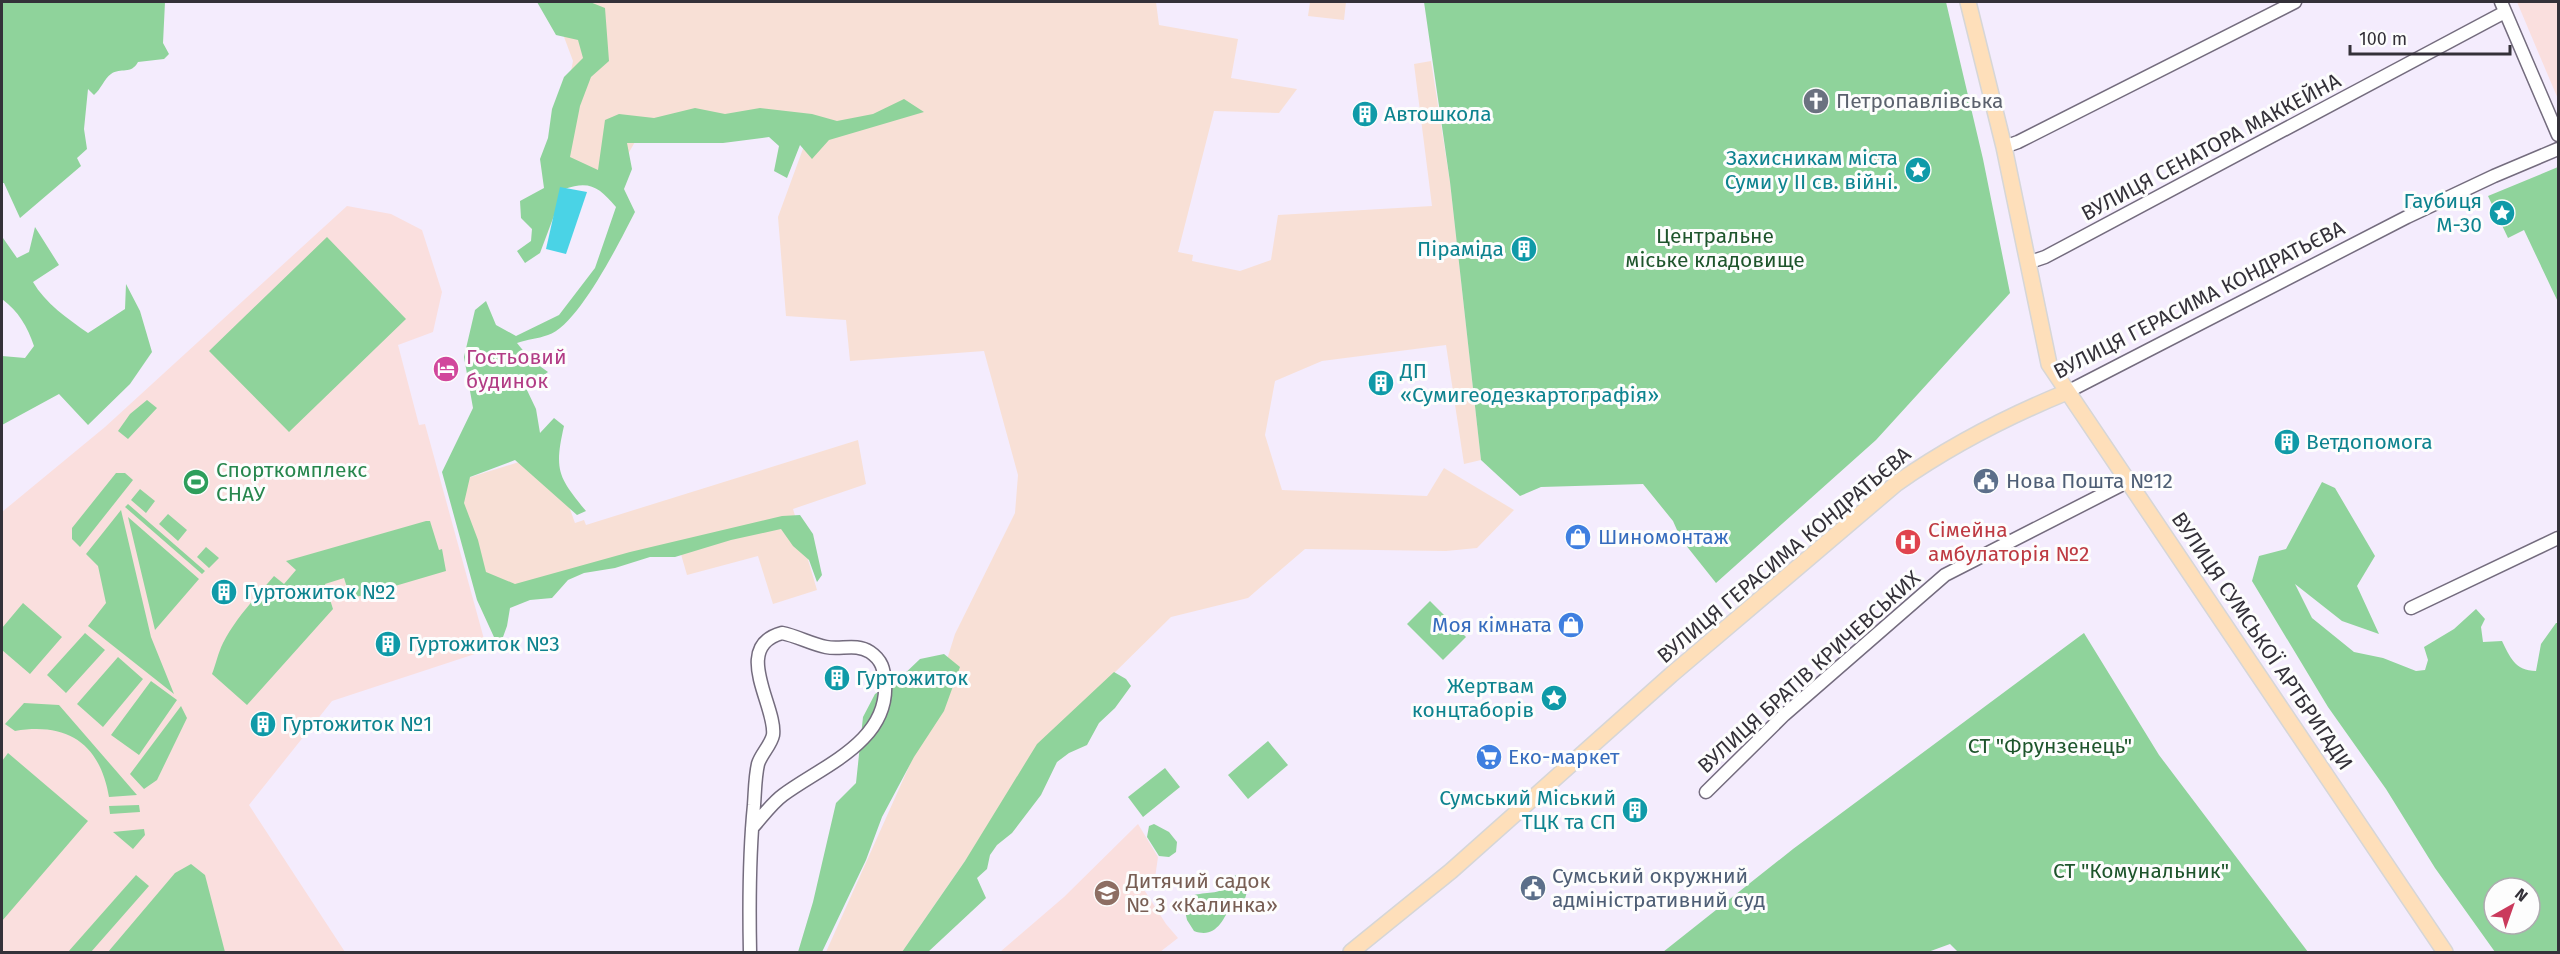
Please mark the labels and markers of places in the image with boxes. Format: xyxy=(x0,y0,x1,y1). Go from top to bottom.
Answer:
church icon: Петропавлівська xyxy=(1801,86,1831,116)
place label: Петропавлівська xyxy=(1836,88,2003,114)
building icon: Автошкола xyxy=(1350,99,1380,129)
place label: Автошкола xyxy=(1384,101,1492,127)
place label: Захисникам міста Суми у ІІ св. війні. xyxy=(1725,145,1898,195)
place icon: Захисникам міста Суми у ІІ св. війні. xyxy=(1903,155,1933,185)
place label: Гаубиця М-30 xyxy=(2403,188,2482,238)
place icon: Гаубиця М-30 xyxy=(2487,198,2517,228)
building icon: Піраміда xyxy=(1509,234,1539,264)
place label: Піраміда xyxy=(1417,236,1504,262)
place label: Гостьовий будинок xyxy=(466,344,567,394)
hotel icon: Гостьовий будинок xyxy=(431,354,461,384)
place label: ДП «Сумигеодезкартографія» xyxy=(1399,358,1659,408)
building icon: ДП «Сумигеодезкартографія» xyxy=(1366,368,1396,398)
building icon: Ветдопомога xyxy=(2272,427,2302,457)
place label: Ветдопомога xyxy=(2306,429,2433,455)
place label: Спорткомплекс СНАУ xyxy=(216,457,367,507)
public building icon: Нова Пошта №12 xyxy=(1971,466,2001,496)
sports icon: Спорткомплекс СНАУ xyxy=(181,467,211,497)
place label: Нова Пошта №12 xyxy=(2006,468,2173,494)
place label: Сімейна амбулаторія №2 xyxy=(1928,517,2090,567)
shop icon: Шиномонтаж xyxy=(1563,522,1593,552)
place label: Шиномонтаж xyxy=(1598,524,1729,550)
hospital icon: Сімейна амбулаторія №2 xyxy=(1893,527,1923,557)
building icon: Гуртожиток №2 xyxy=(209,577,239,607)
place label: Гуртожиток №2 xyxy=(244,579,396,605)
shop icon: Моя кімната xyxy=(1556,610,1586,640)
place label: Моя кімната xyxy=(1432,612,1552,638)
building icon: Гуртожиток №3 xyxy=(373,629,403,659)
place label: Гуртожиток №3 xyxy=(408,631,560,657)
building icon: Гуртожиток xyxy=(822,663,852,693)
place label: Гуртожиток xyxy=(856,665,968,691)
place label: Жертвам концтаборів xyxy=(1412,673,1534,723)
place icon: Жертвам концтаборів xyxy=(1539,683,1569,713)
building icon: Гуртожиток №1 xyxy=(248,709,278,739)
place label: Гуртожиток №1 xyxy=(282,711,432,737)
supermarket icon: Еко-маркет xyxy=(1474,742,1504,772)
place label: Еко-маркет xyxy=(1508,744,1620,770)
place label: Сумський Міський ТЦК та СП xyxy=(1439,785,1616,835)
building icon: Сумський Міський ТЦК та СП xyxy=(1620,795,1650,825)
place label: Сумський окружний адміністративний суд xyxy=(1552,863,1765,913)
place label: Дитячий садок № 3 «Калинка» xyxy=(1125,868,1278,918)
public building icon: Сумський окружний адміністративний суд xyxy=(1518,873,1548,903)
school or university icon: Дитячий садок № 3 «Калинка» xyxy=(1092,878,1122,908)

